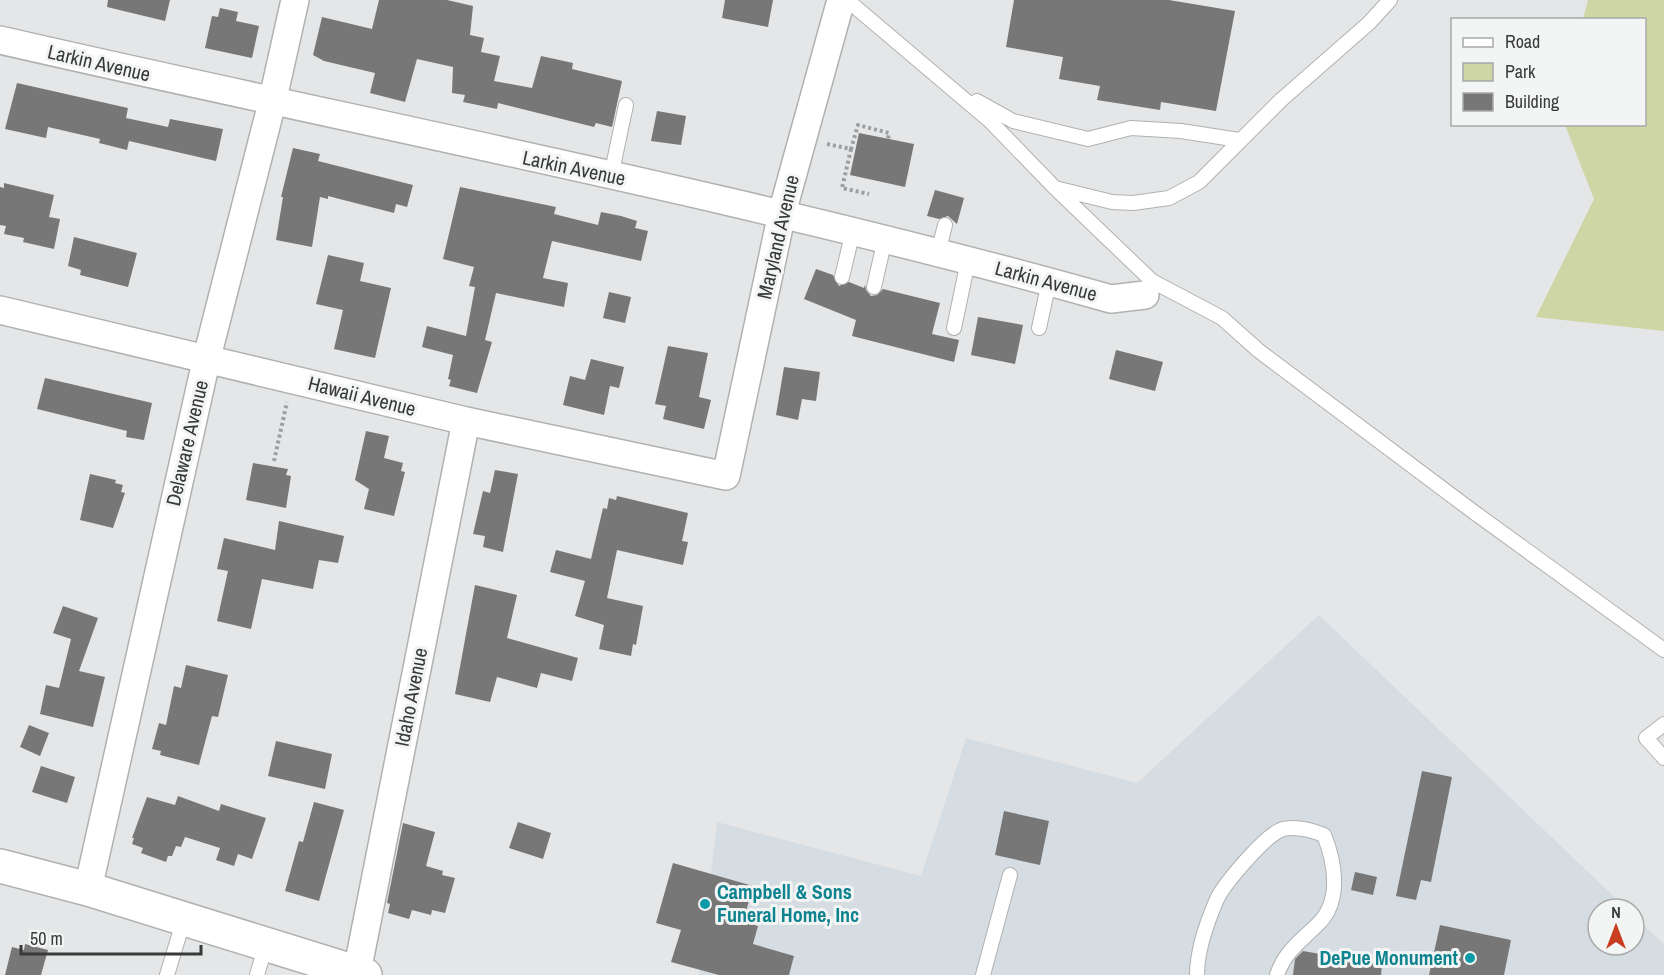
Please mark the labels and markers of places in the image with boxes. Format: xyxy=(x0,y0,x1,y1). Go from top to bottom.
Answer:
place label: Campbell & Sons Funeral Home, Inc xyxy=(717,878,859,928)
marker: Campbell & Sons Funeral Home, Inc xyxy=(698,897,712,911)
place label: DePue Monument xyxy=(1320,944,1459,971)
marker: DePue Monument xyxy=(1463,951,1477,965)

